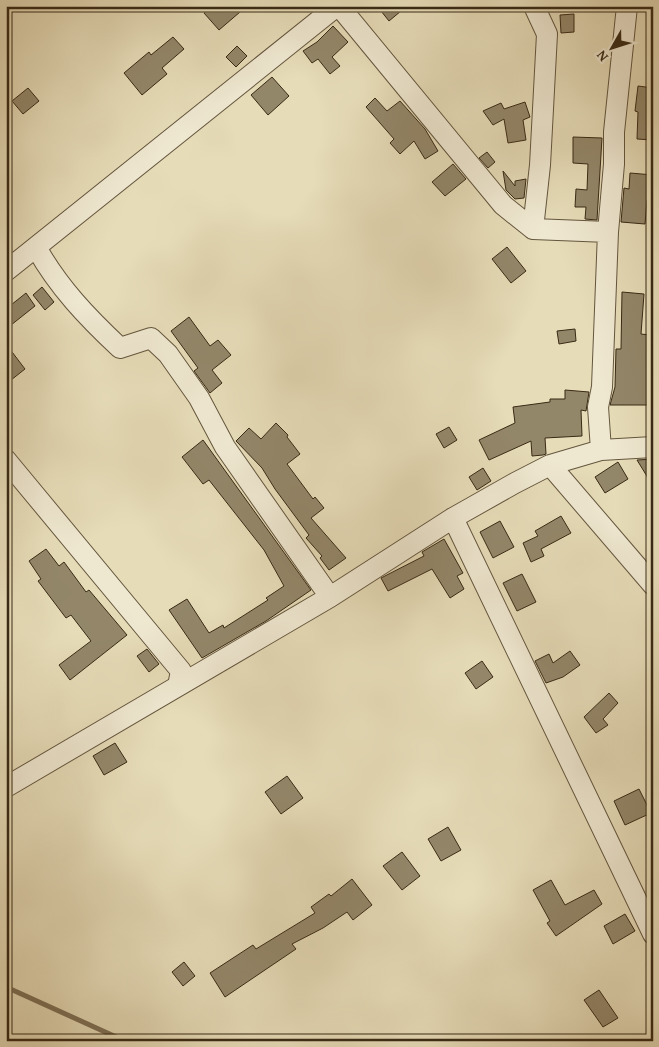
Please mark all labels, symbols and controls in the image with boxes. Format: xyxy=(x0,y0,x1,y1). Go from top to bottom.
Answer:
north arrow xyxy=(586,22,636,72)
text: N xyxy=(591,46,613,66)

